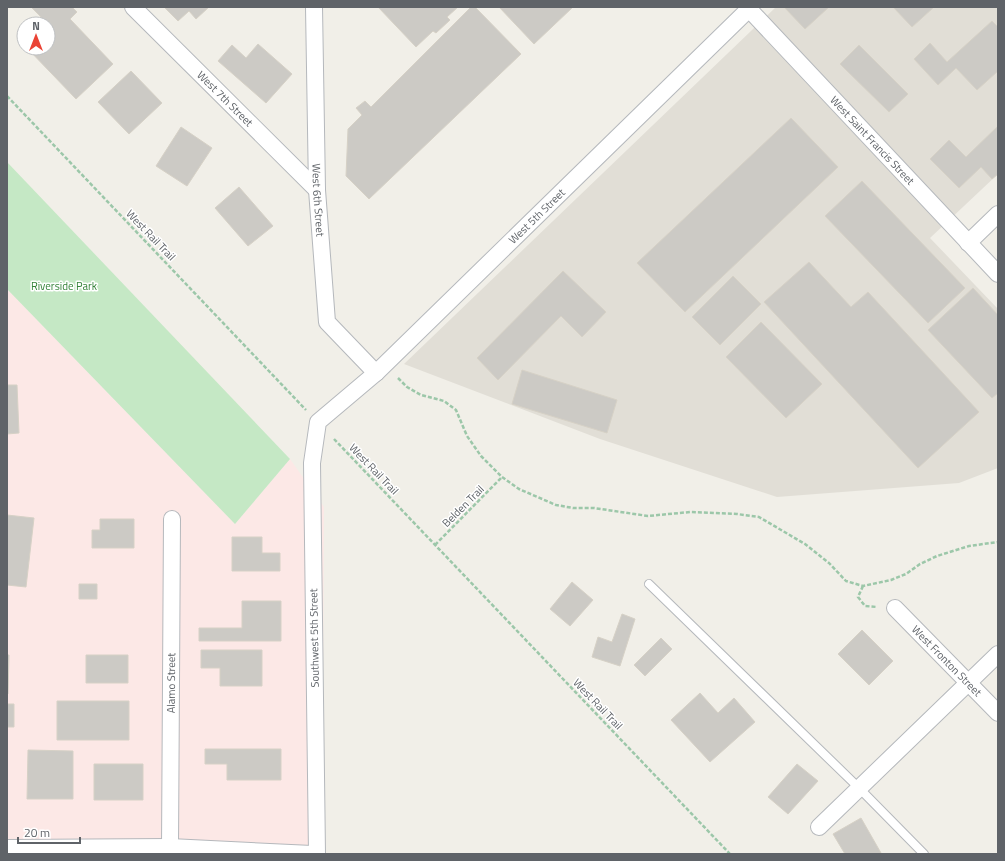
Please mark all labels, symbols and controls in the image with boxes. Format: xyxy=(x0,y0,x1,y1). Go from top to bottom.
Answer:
north arrow xyxy=(16,16,56,56)
text: N xyxy=(32,18,40,34)
street label: West 7th Street xyxy=(194,67,257,130)
street label: West Saint Francis Street xyxy=(827,92,918,188)
street label: West 6th Street xyxy=(309,163,329,237)
street label: West 5th Street xyxy=(505,185,569,247)
street label: West Rail Trail xyxy=(123,206,179,264)
park label: Riverside Park xyxy=(31,278,98,294)
street label: West Rail Trail xyxy=(346,440,402,498)
street label: Belden Trail xyxy=(438,481,488,531)
street label: Southwest 5th Street xyxy=(305,588,323,688)
street label: West Fronton Street xyxy=(908,622,986,700)
street label: Alamo Street xyxy=(163,653,179,713)
street label: West Rail Trail xyxy=(570,675,626,733)
scale bar xyxy=(18,819,80,845)
text: 20 m xyxy=(24,823,50,842)

